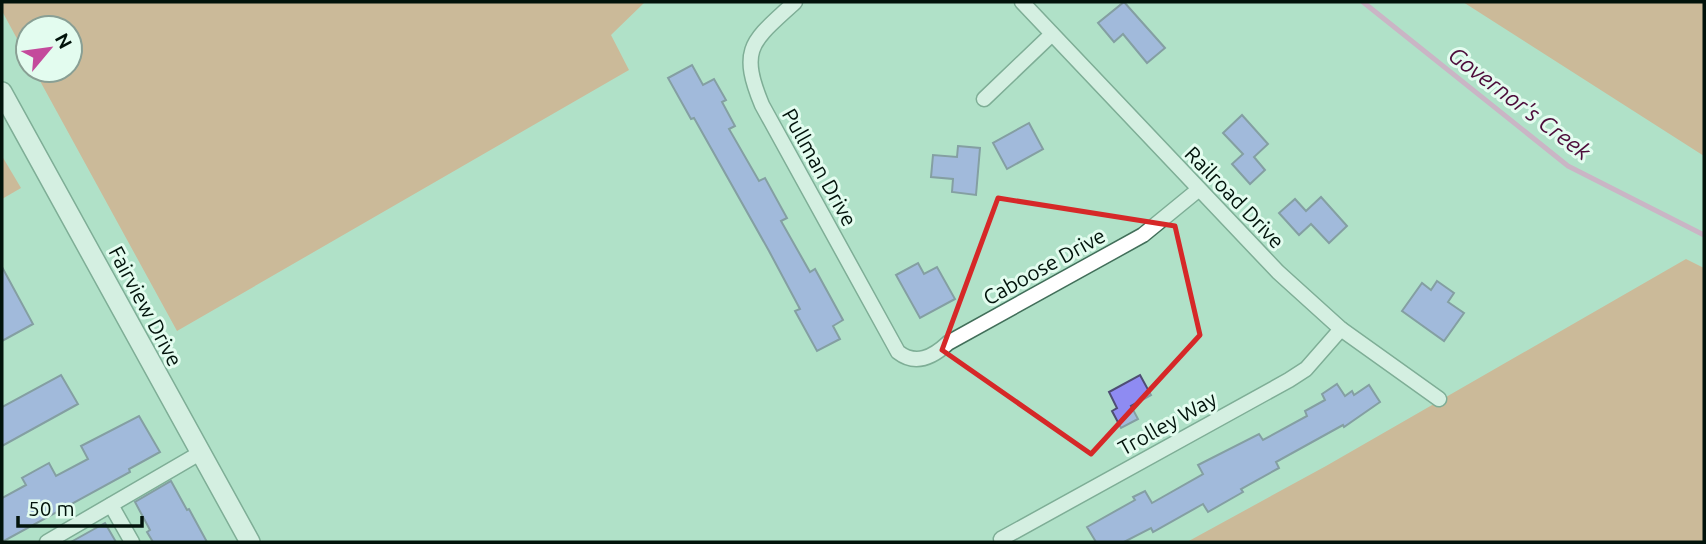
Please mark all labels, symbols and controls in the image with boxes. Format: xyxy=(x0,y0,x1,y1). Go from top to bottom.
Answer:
north arrow xyxy=(14,14,84,84)
text: N xyxy=(51,29,77,52)
water label: Governor's Creek xyxy=(1444,42,1596,165)
street label: Pullman Drive xyxy=(778,104,862,230)
street label: Railroad Drive xyxy=(1180,141,1290,253)
street label: Caboose Drive xyxy=(979,223,1109,309)
street label: Fairview Drive xyxy=(104,242,188,370)
street label: Trolley Way xyxy=(1114,386,1220,460)
scale bar xyxy=(18,484,142,528)
text: 50 m xyxy=(28,496,75,520)

